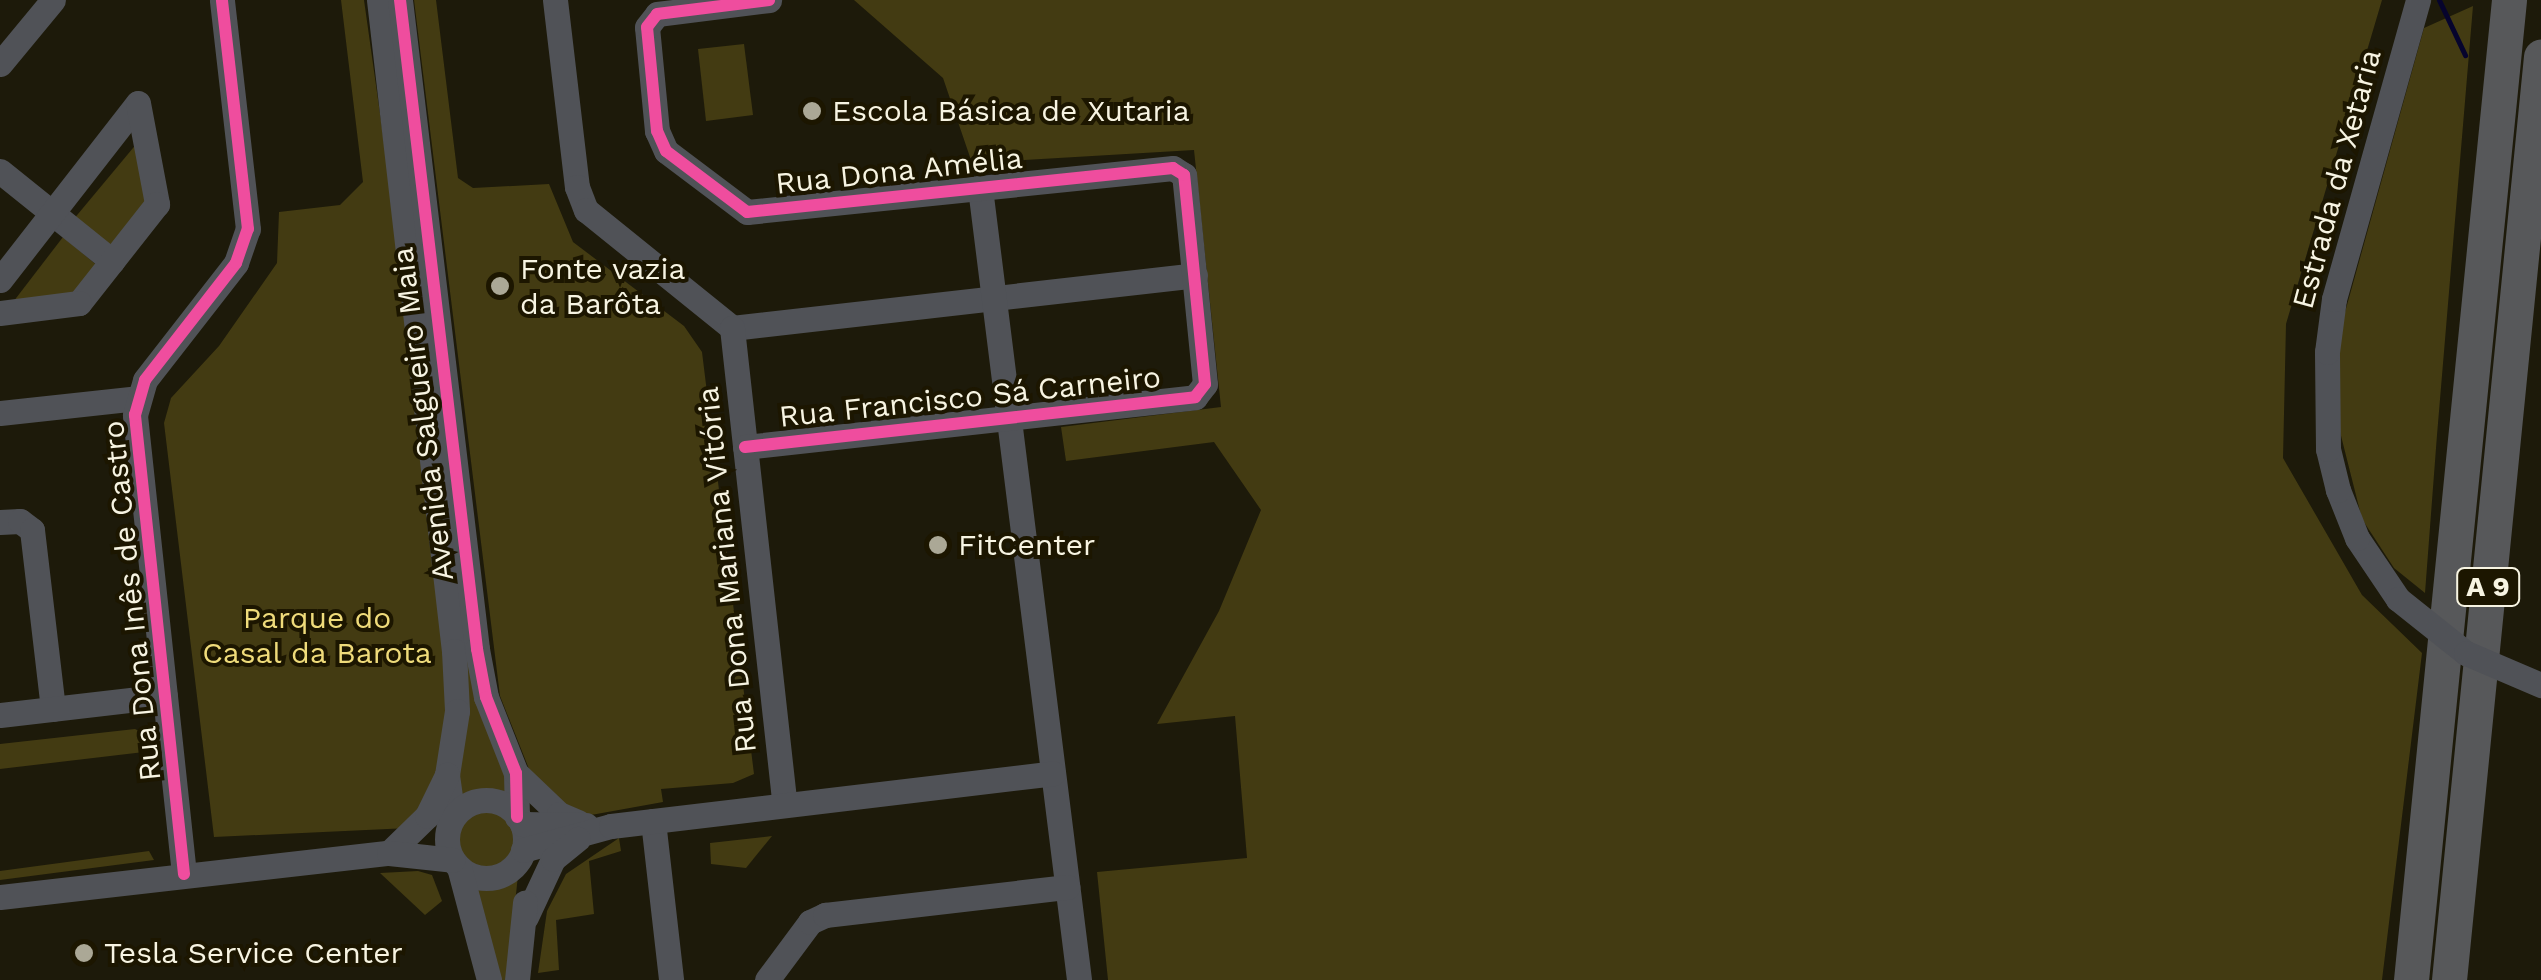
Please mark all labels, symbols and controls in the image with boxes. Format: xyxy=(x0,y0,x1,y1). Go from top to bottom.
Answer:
street label: Estrada da Xetaria xyxy=(2285,44,2389,314)
place label: Escola Básica de Xutaria xyxy=(832,93,1191,129)
marker: Escola Básica de Xutaria xyxy=(801,100,823,122)
street label: Rua Dona Amélia xyxy=(773,140,1025,202)
street label: Avenida Salgueiro Maia xyxy=(385,245,461,583)
place label: Fonte vazia da Barôta xyxy=(520,251,686,322)
marker: Fonte vazia da Barôta xyxy=(489,275,511,297)
street label: Rua Francisco Sá Carneiro xyxy=(777,359,1163,435)
street label: Rua Dona Mariana Vitória xyxy=(690,383,764,757)
street label: Rua Dona Inês de Castro xyxy=(95,418,169,784)
place label: FitCenter xyxy=(958,527,1095,563)
marker: FitCenter xyxy=(927,534,949,556)
road number: A 9 xyxy=(2456,564,2520,610)
park label: Parque do Casal da Barota xyxy=(201,600,433,670)
place label: Tesla Service Center xyxy=(104,935,403,971)
marker: Tesla Service Center xyxy=(73,942,95,964)

